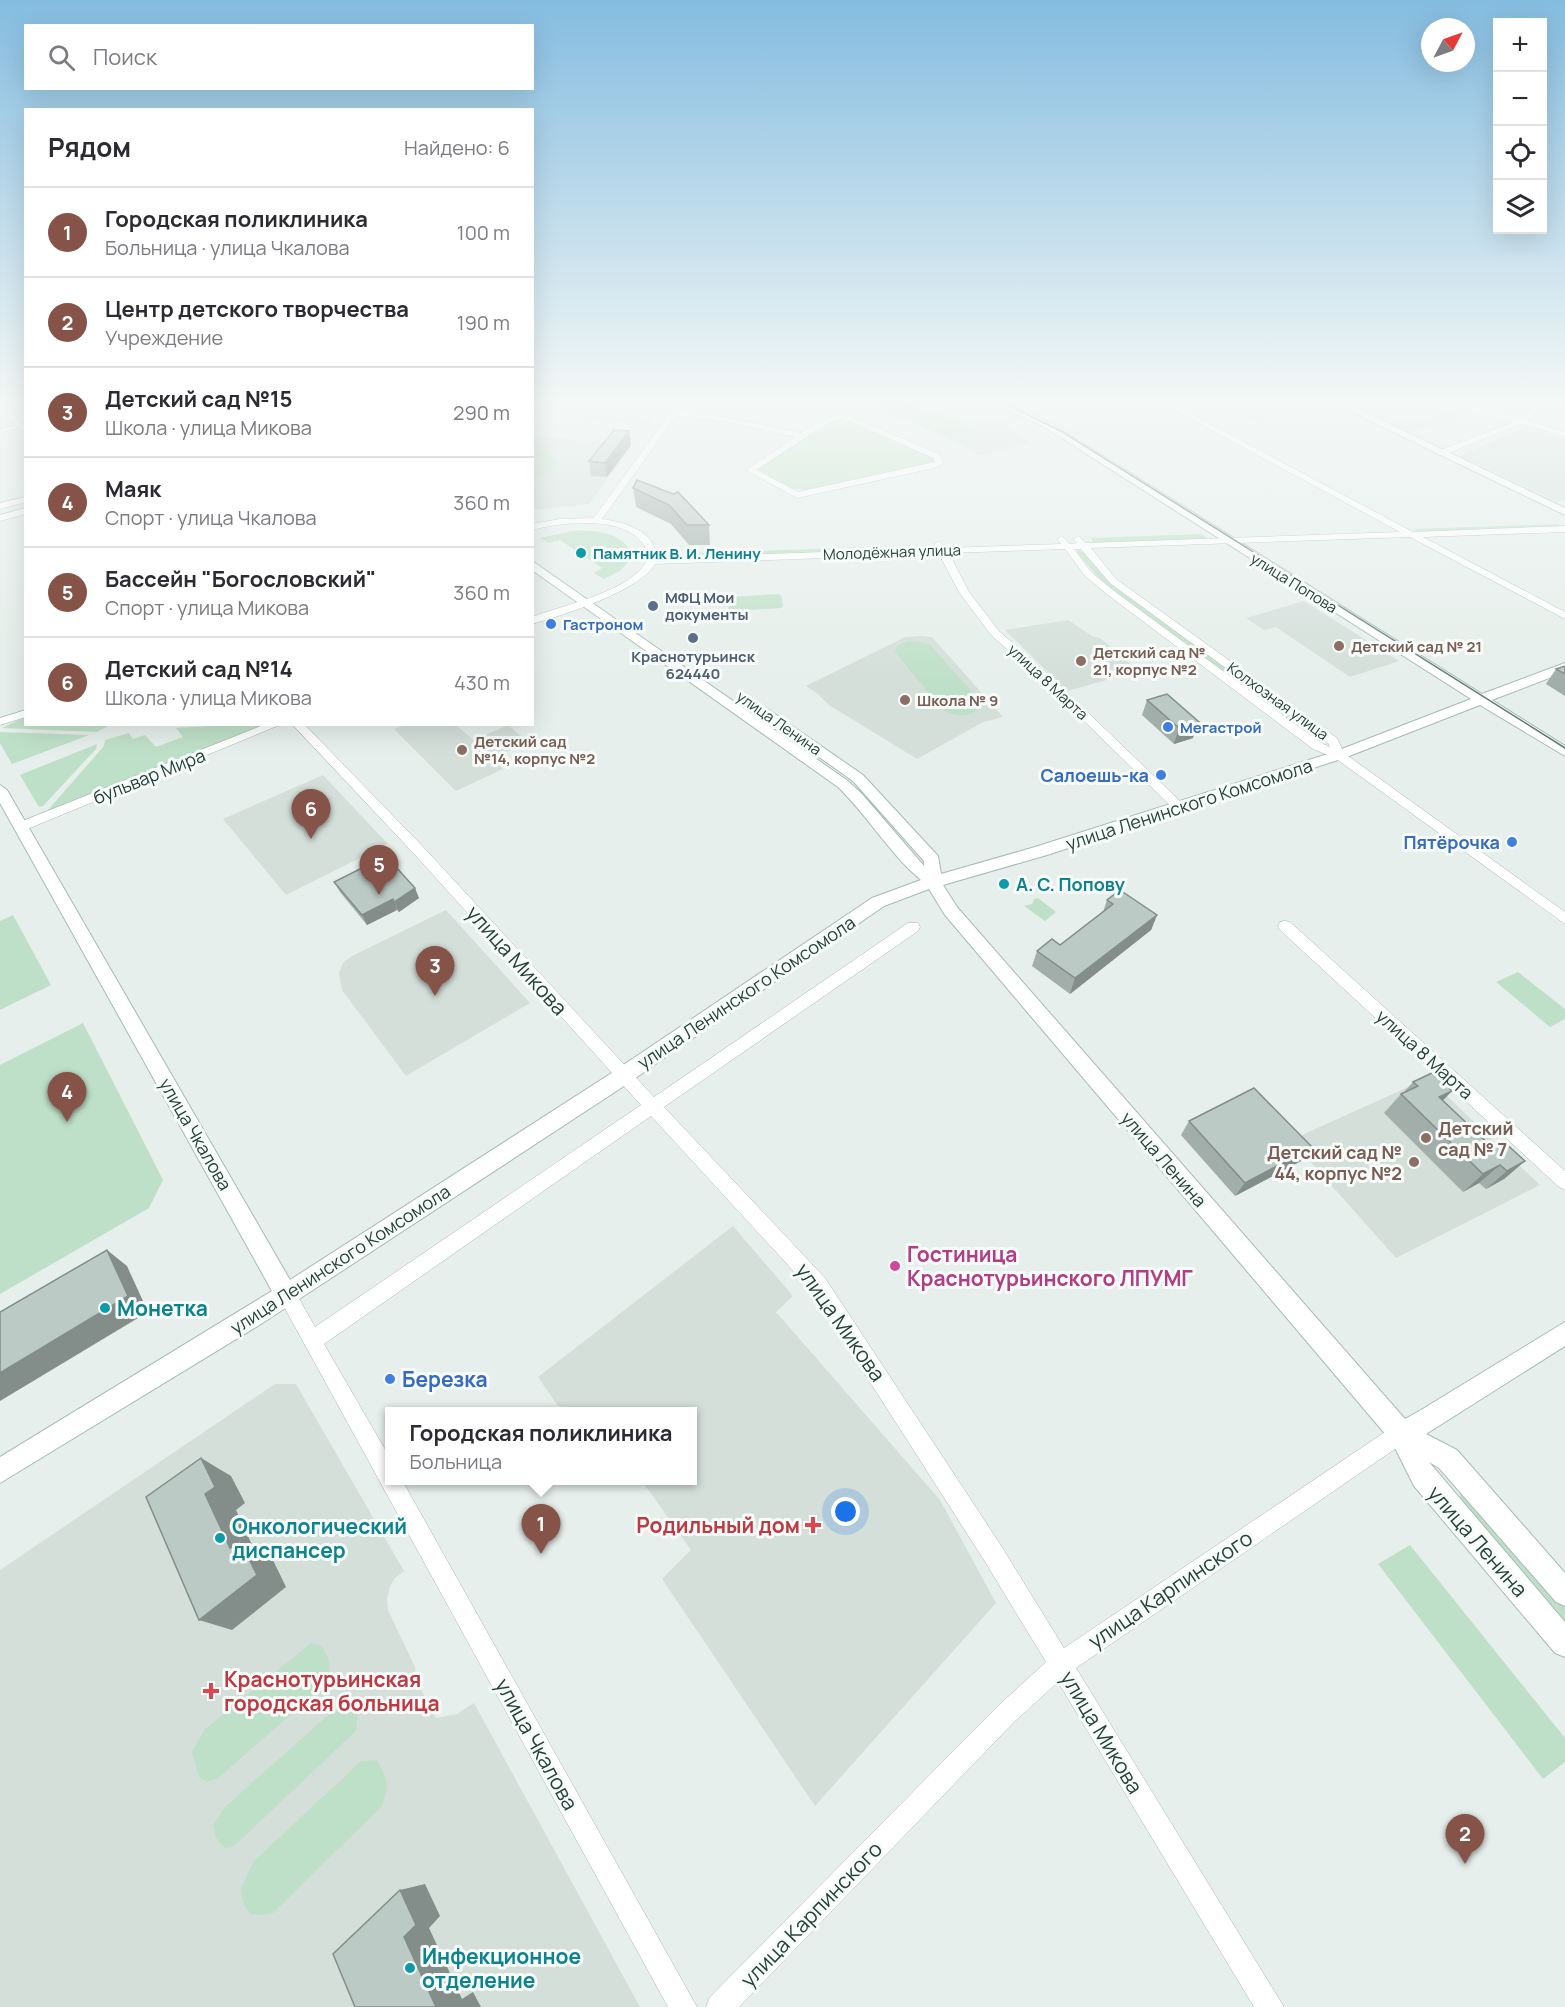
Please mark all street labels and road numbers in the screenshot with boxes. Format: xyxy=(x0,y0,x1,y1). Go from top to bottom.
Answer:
street label: Молодёжная улица xyxy=(823,539,961,565)
street label: улица Попова xyxy=(1247,548,1341,618)
street label: улица 8 Марта xyxy=(1003,639,1093,725)
street label: Колхозная улица xyxy=(1223,657,1333,745)
street label: улица Ленина xyxy=(732,686,826,760)
street label: бульвар Мира xyxy=(89,743,209,809)
street label: улица Ленинского Комсомола xyxy=(1063,753,1315,855)
street label: улица Микова xyxy=(460,899,574,1021)
street label: улица Ленинского Комсомола xyxy=(632,910,860,1074)
street label: улица 8 Марта xyxy=(1371,1004,1479,1104)
street label: улица Чкалова xyxy=(154,1074,238,1194)
street label: улица Ленина xyxy=(1116,1106,1212,1212)
street label: улица Ленинского Комсомола xyxy=(225,1179,455,1339)
street label: улица Микова xyxy=(790,1257,892,1387)
street label: улица Ленина xyxy=(1422,1479,1534,1603)
street label: улица Карпинского xyxy=(1082,1524,1258,1654)
street label: улица Микова xyxy=(1054,1665,1150,1799)
street label: улица Чкалова xyxy=(489,1673,585,1815)
street label: улица Карпинского xyxy=(734,1835,888,1993)

